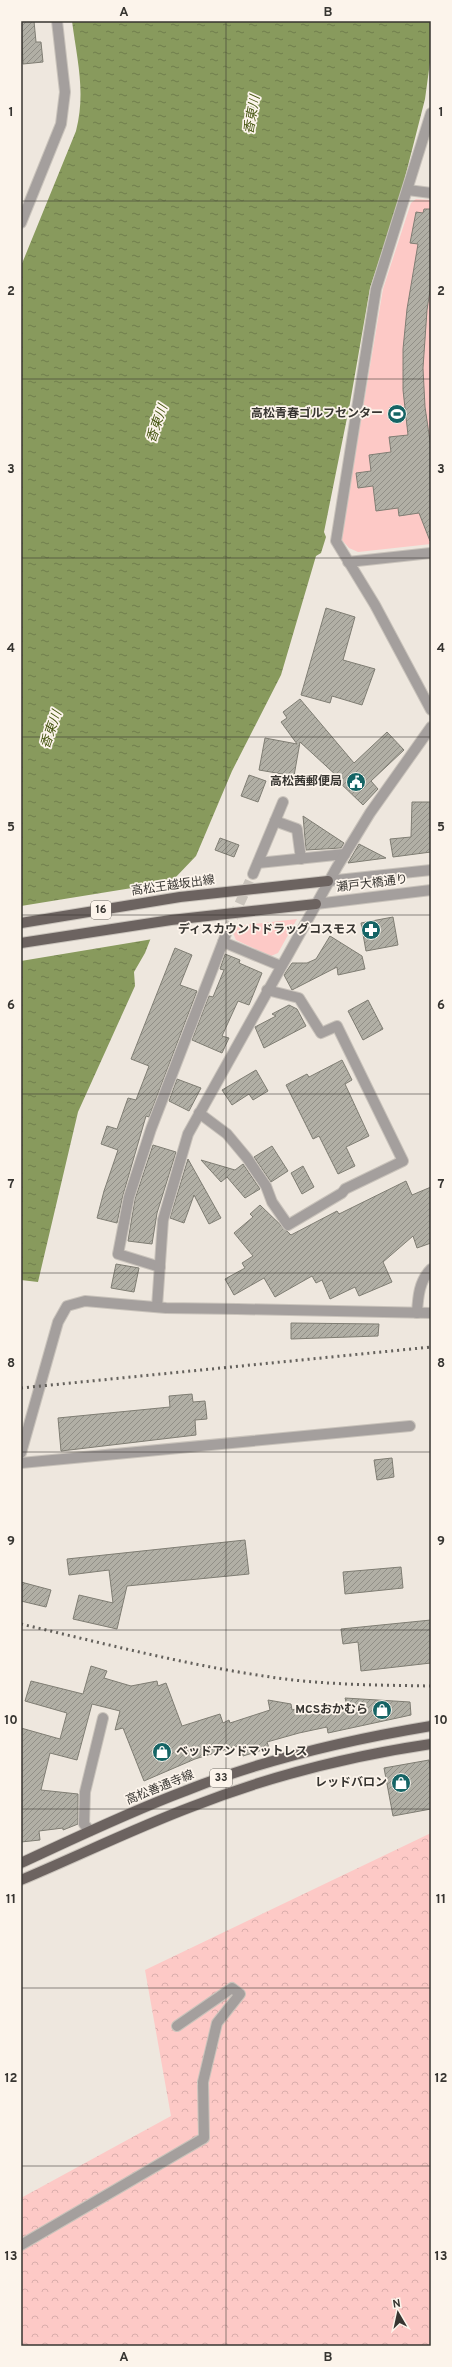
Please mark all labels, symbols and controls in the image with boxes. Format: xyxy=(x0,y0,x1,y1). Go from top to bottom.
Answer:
text: A xyxy=(119,5,129,21)
text: B xyxy=(324,5,333,21)
water label: 香東川 xyxy=(242,92,265,136)
text: 1 xyxy=(8,105,14,121)
text: 1 xyxy=(438,105,444,121)
text: 2 xyxy=(7,284,15,300)
text: 2 xyxy=(437,284,445,300)
water label: 香東川 xyxy=(144,401,173,445)
sports icon: 高松青春ゴルフセンター xyxy=(386,403,408,425)
place label: 高松青春ゴルフセンター xyxy=(251,406,383,422)
text: 3 xyxy=(7,462,15,478)
text: 3 xyxy=(437,462,445,478)
text: 4 xyxy=(7,641,15,657)
text: 4 xyxy=(437,641,445,657)
water label: 香東川 xyxy=(38,707,67,751)
public building icon: 高松茜郵便局 xyxy=(345,771,367,793)
place label: 高松茜郵便局 xyxy=(270,774,342,790)
text: 5 xyxy=(7,820,15,836)
text: 5 xyxy=(437,820,445,836)
street label: 高松王越坂出線 xyxy=(130,872,216,900)
street label: 瀬戸大橋通り xyxy=(335,872,409,896)
road number: 16 xyxy=(91,901,111,919)
pharmacy icon: ディスカウントドラッグコスモス xyxy=(360,919,382,941)
place label: ディスカウントドラッグコスモス xyxy=(178,922,357,938)
text: 6 xyxy=(7,998,15,1014)
text: 6 xyxy=(437,998,445,1014)
text: 7 xyxy=(8,1177,15,1193)
text: 7 xyxy=(438,1177,445,1193)
text: 8 xyxy=(7,1356,15,1372)
text: 8 xyxy=(437,1356,445,1372)
text: 9 xyxy=(7,1534,15,1550)
text: 9 xyxy=(437,1534,445,1550)
shop icon: MCSおかむら xyxy=(371,1699,393,1721)
place label: MCSおかむら xyxy=(295,1702,368,1718)
text: 10 xyxy=(4,1713,18,1729)
text: 10 xyxy=(434,1713,448,1729)
shop icon: ベッドアンドマットレス xyxy=(151,1741,173,1763)
place label: ベッドアンドマットレス xyxy=(176,1744,308,1760)
street label: 高松善通寺線 xyxy=(124,1767,196,1809)
road number: 33 xyxy=(210,1769,232,1787)
shop icon: レッドバロン xyxy=(390,1772,412,1794)
place label: レッドバロン xyxy=(315,1775,387,1791)
text: 11 xyxy=(6,1892,16,1908)
text: 11 xyxy=(436,1892,446,1908)
text: 12 xyxy=(4,2071,18,2087)
text: 12 xyxy=(434,2071,448,2087)
text: 13 xyxy=(5,2249,18,2265)
text: 13 xyxy=(435,2249,448,2265)
north arrow xyxy=(378,2293,418,2333)
text: N xyxy=(392,2297,402,2312)
text: A xyxy=(119,2350,129,2366)
text: B xyxy=(324,2350,333,2366)

